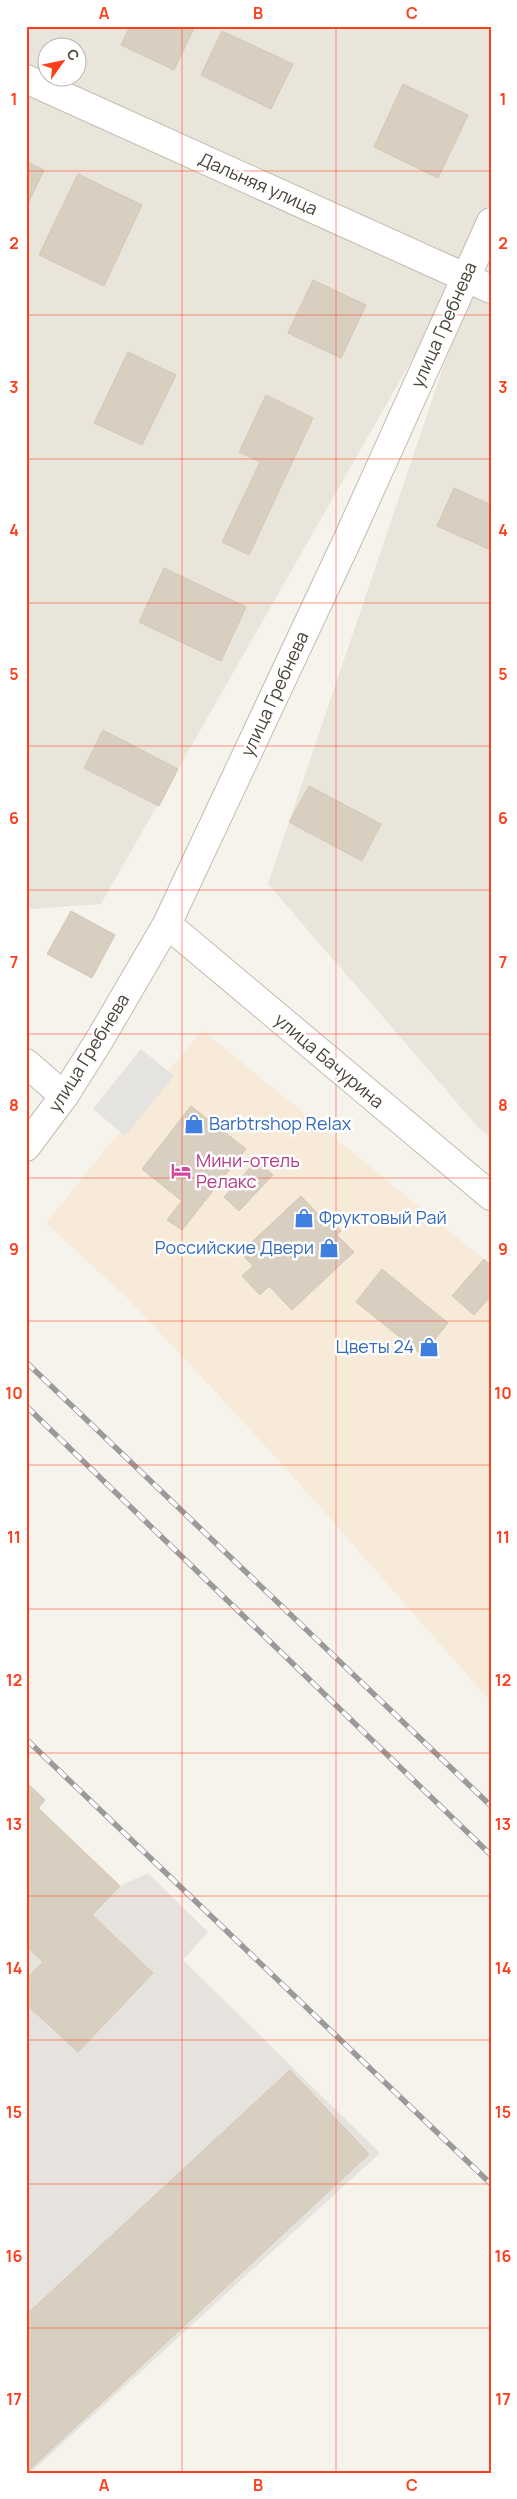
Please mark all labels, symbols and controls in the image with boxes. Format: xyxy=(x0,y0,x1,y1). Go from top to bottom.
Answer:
text: A xyxy=(99,2,110,24)
text: B xyxy=(253,2,263,24)
text: C xyxy=(406,2,418,24)
north arrow xyxy=(38,38,88,88)
text: С xyxy=(63,45,84,64)
text: 1 xyxy=(10,88,18,110)
text: 1 xyxy=(499,88,507,110)
street label: Дальняя улица xyxy=(195,146,322,220)
text: 2 xyxy=(9,232,19,254)
text: 2 xyxy=(498,232,508,254)
street label: улица Гребнева xyxy=(405,258,482,391)
text: 3 xyxy=(9,376,19,398)
text: 3 xyxy=(498,376,508,398)
text: 4 xyxy=(9,519,19,541)
text: 4 xyxy=(498,519,508,541)
street label: улица Гребнева xyxy=(235,627,314,760)
text: 5 xyxy=(9,663,19,685)
text: 5 xyxy=(498,663,508,685)
text: 6 xyxy=(9,807,19,829)
text: 6 xyxy=(498,807,508,829)
text: 7 xyxy=(10,951,18,973)
text: 7 xyxy=(499,951,507,973)
street label: улица Гребнева xyxy=(42,989,134,1116)
street label: улица Бачурина xyxy=(270,1007,390,1113)
text: 8 xyxy=(9,1094,19,1116)
text: 8 xyxy=(498,1094,508,1116)
place label: Barbtrshop Relax xyxy=(209,1111,352,1135)
shop icon: Barbtrshop Relax xyxy=(183,1113,205,1135)
place label: Мини-отель Релакс xyxy=(196,1148,300,1193)
hotel icon: Мини-отель Релакс xyxy=(170,1160,192,1182)
place label: Фруктовый Рай xyxy=(319,1205,447,1229)
shop icon: Фруктовый Рай xyxy=(293,1207,315,1229)
place label: Российские Двери xyxy=(155,1235,314,1259)
shop icon: Российские Двери xyxy=(318,1237,340,1259)
text: 9 xyxy=(9,1238,19,1260)
text: 9 xyxy=(498,1238,508,1260)
place label: Цветы 24 xyxy=(336,1334,414,1358)
shop icon: Цветы 24 xyxy=(418,1336,440,1358)
text: 10 xyxy=(5,1382,23,1404)
text: 10 xyxy=(494,1382,512,1404)
text: 11 xyxy=(7,1526,21,1548)
text: 11 xyxy=(496,1526,510,1548)
text: 12 xyxy=(6,1669,22,1691)
text: 12 xyxy=(495,1669,511,1691)
text: 13 xyxy=(6,1813,22,1835)
text: 13 xyxy=(495,1813,511,1835)
text: 14 xyxy=(6,1957,22,1979)
text: 14 xyxy=(495,1957,511,1979)
text: 15 xyxy=(6,2101,22,2123)
text: 15 xyxy=(495,2101,511,2123)
text: 16 xyxy=(6,2245,23,2267)
text: 16 xyxy=(495,2245,512,2267)
text: 17 xyxy=(6,2388,22,2410)
text: 17 xyxy=(495,2388,511,2410)
text: A xyxy=(99,2474,110,2496)
text: B xyxy=(253,2474,263,2496)
text: C xyxy=(406,2474,418,2496)

